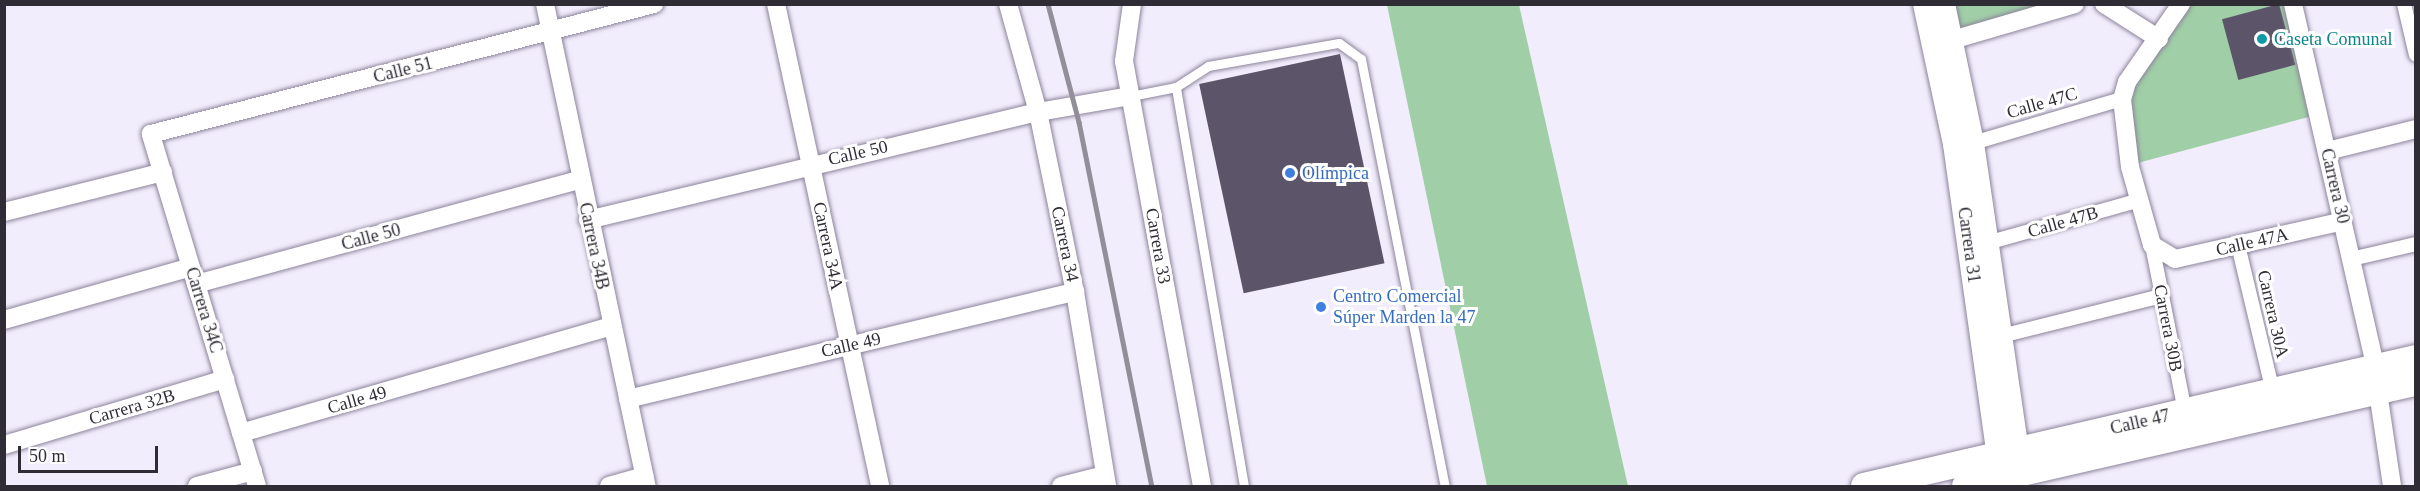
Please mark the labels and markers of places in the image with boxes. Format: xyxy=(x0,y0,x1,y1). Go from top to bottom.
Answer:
place label: Caseta Comunal xyxy=(2274,28,2392,50)
marker: Caseta Comunal xyxy=(2255,32,2269,46)
place label: Olímpica xyxy=(1302,162,1369,184)
marker: Olímpica xyxy=(1283,166,1297,180)
place label: Centro Comercial Súper Marden la 47 xyxy=(1333,286,1475,328)
marker: Centro Comercial Súper Marden la 47 xyxy=(1314,300,1328,314)

